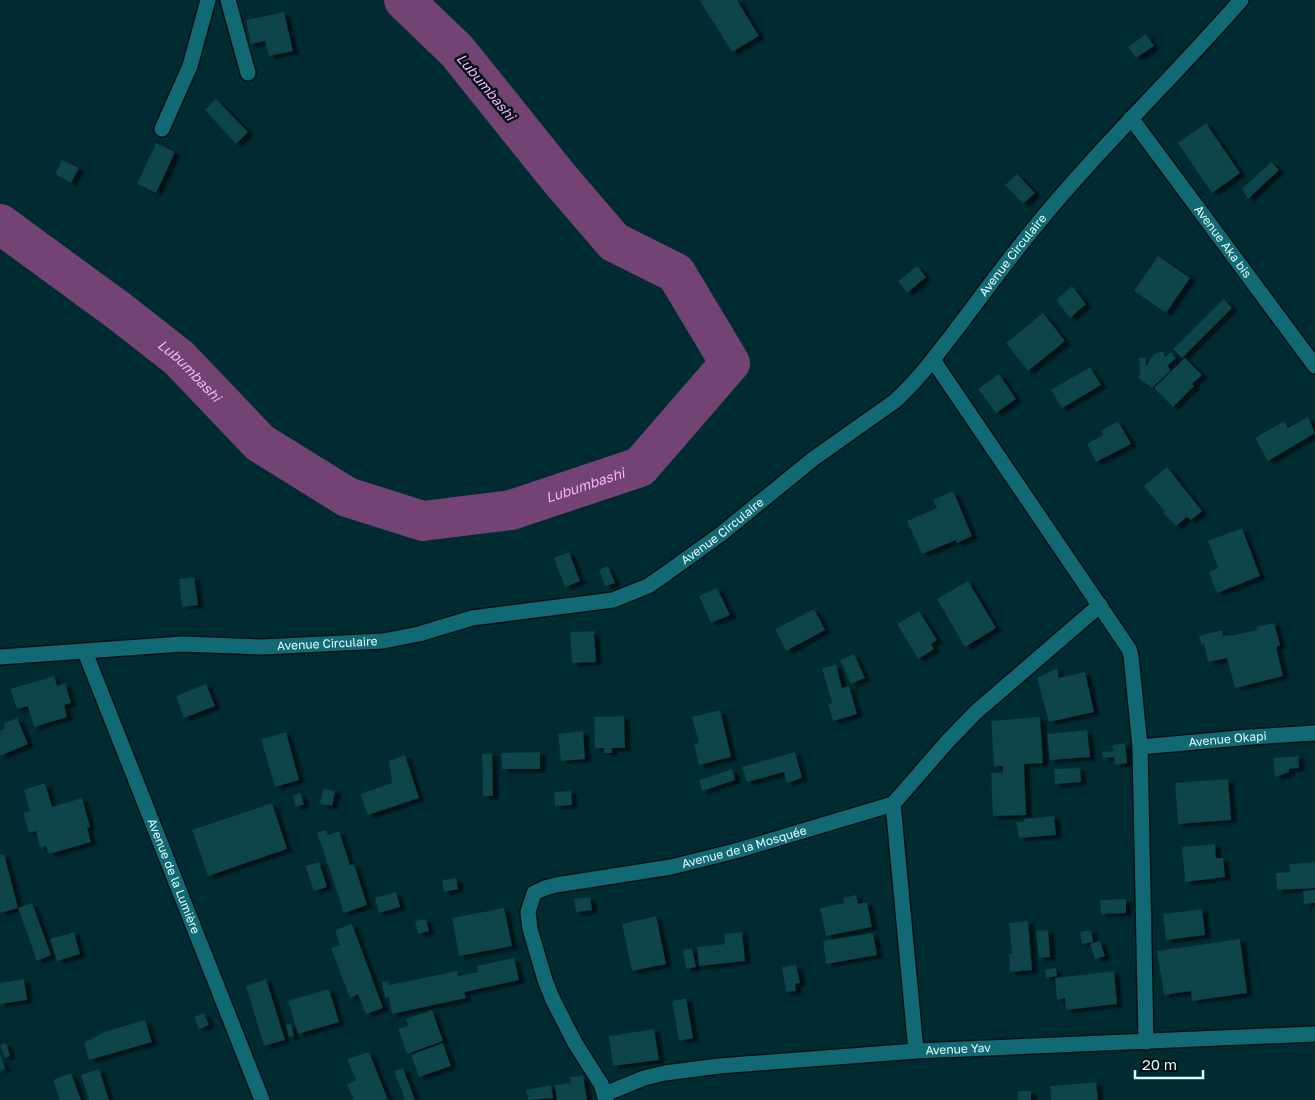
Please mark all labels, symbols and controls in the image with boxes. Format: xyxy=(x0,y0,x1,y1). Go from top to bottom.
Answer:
water label: Lubumbashi xyxy=(454,50,521,125)
street label: Avenue Aka bis xyxy=(1191,202,1255,281)
street label: Avenue Circulaire xyxy=(976,211,1050,299)
water label: Lubumbashi xyxy=(155,336,227,407)
water label: Lubumbashi xyxy=(543,463,629,506)
street label: Avenue Circulaire xyxy=(678,494,767,567)
street label: Avenue Circulaire xyxy=(277,633,378,653)
street label: Avenue Okapi xyxy=(1188,728,1267,750)
street label: Avenue de la Lumière xyxy=(145,816,204,936)
street label: Avenue de la Mosquée xyxy=(680,822,808,871)
street label: Avenue Yav xyxy=(925,1040,991,1058)
scale bar xyxy=(1135,1048,1202,1080)
text: 20 m xyxy=(1142,1055,1177,1073)

